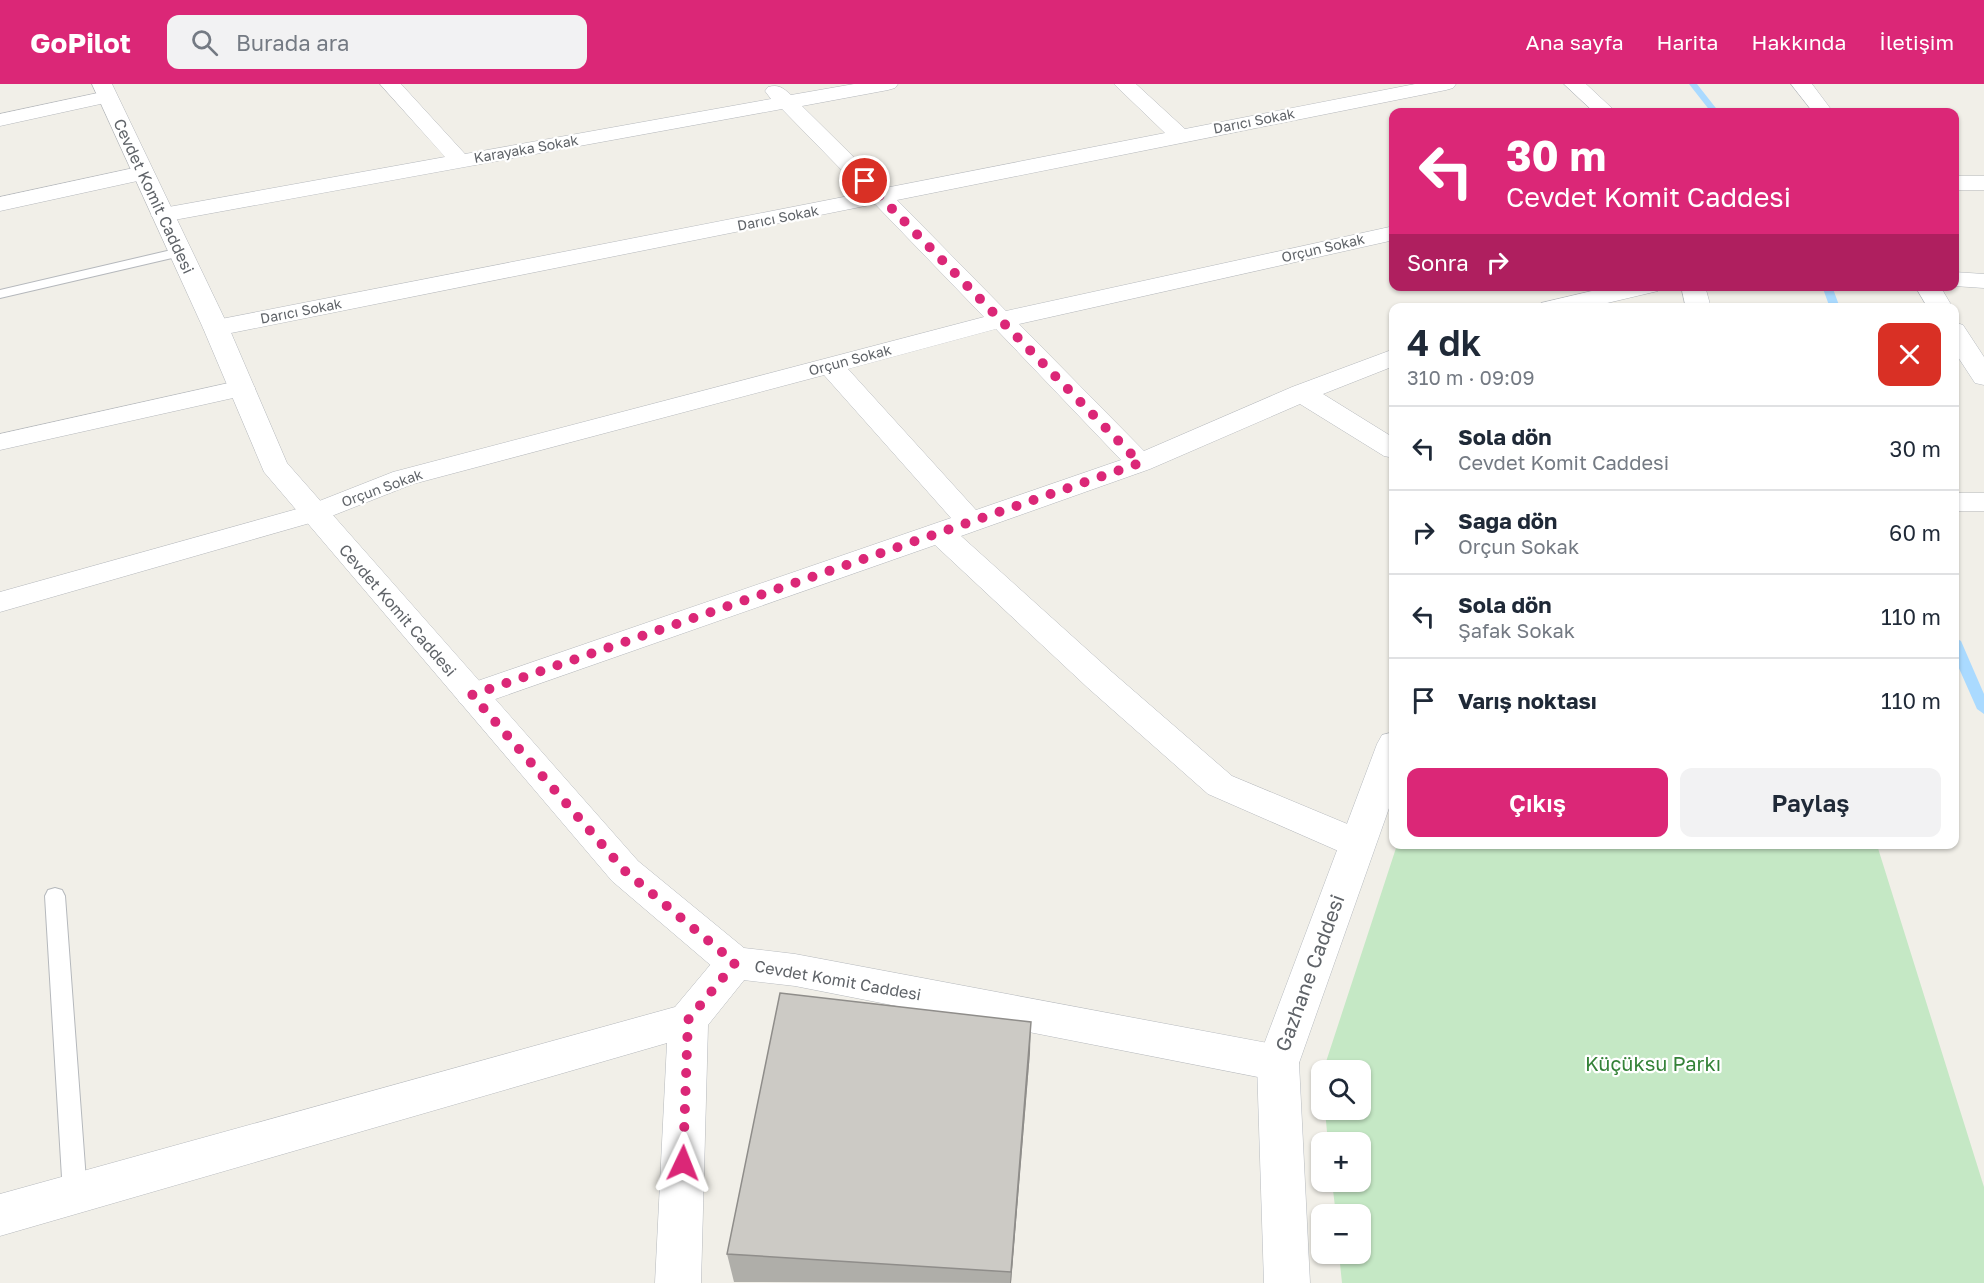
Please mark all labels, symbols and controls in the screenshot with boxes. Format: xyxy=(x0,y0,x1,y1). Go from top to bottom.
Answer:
search box xyxy=(167,15,587,69)
text: GoPilot xyxy=(30,26,131,59)
icon: search xyxy=(188,26,221,59)
text: Burada ara xyxy=(236,29,349,56)
text: Ana sayfa xyxy=(1526,29,1624,55)
text: Harita xyxy=(1657,29,1718,55)
text: Hakkında xyxy=(1751,29,1846,55)
text: İletişim xyxy=(1879,29,1954,55)
street label: Darıcı Sokak xyxy=(1212,104,1296,137)
street label: Cevdet Komit Caddesi xyxy=(109,115,199,277)
text: 30 m xyxy=(1506,130,1606,180)
street label: Karayaka Sokak xyxy=(472,131,580,166)
icon: left xyxy=(1407,132,1485,210)
pin xyxy=(839,155,890,206)
icon: arrive xyxy=(848,164,881,197)
text: Cevdet Komit Caddesi xyxy=(1506,181,1791,213)
street label: Darıcı Sokak xyxy=(736,201,820,234)
street label: Orçun Sokak xyxy=(1280,230,1366,265)
icon: right xyxy=(1481,246,1514,279)
text: Sonra xyxy=(1407,249,1469,276)
street label: Darıcı Sokak xyxy=(259,294,343,327)
text: 4 dk xyxy=(1407,321,1481,364)
button: close xyxy=(1878,323,1941,386)
street label: Orçun Sokak xyxy=(807,340,893,379)
text: 310 m · 09:09 xyxy=(1407,365,1535,389)
text: Sola dön xyxy=(1458,423,1552,450)
icon: left xyxy=(1407,432,1440,465)
text: 30 m xyxy=(1890,435,1941,462)
text: Cevdet Komit Caddesi xyxy=(1458,450,1669,474)
street label: Orçun Sokak xyxy=(339,465,425,510)
text: Sağa dön xyxy=(1458,507,1557,534)
icon: right xyxy=(1407,516,1440,549)
text: 60 m xyxy=(1889,519,1941,546)
text: Orçun Sokak xyxy=(1458,534,1579,558)
street label: Cevdet Komit Caddesi xyxy=(335,540,461,680)
text: Sola dön xyxy=(1458,591,1552,618)
icon: left xyxy=(1407,600,1440,633)
text: 110 m xyxy=(1881,603,1941,630)
text: Şafak Sokak xyxy=(1458,618,1575,642)
icon: arrive xyxy=(1407,684,1440,717)
text: Varış noktası xyxy=(1458,687,1597,714)
text: 110 m xyxy=(1881,687,1941,714)
button: Çıkış xyxy=(1407,768,1668,837)
button: Paylaş xyxy=(1680,768,1941,837)
street label: Gazhane Caddesi xyxy=(1270,891,1349,1054)
street label: Cevdet Komit Caddesi xyxy=(753,955,923,1005)
park label: Küçüksu Parkı xyxy=(1585,1051,1721,1075)
map controls xyxy=(1311,1060,1371,1264)
button: search xyxy=(1311,1060,1371,1120)
position arrow xyxy=(651,1131,715,1195)
button: + xyxy=(1311,1132,1371,1192)
button: − xyxy=(1311,1204,1371,1264)

